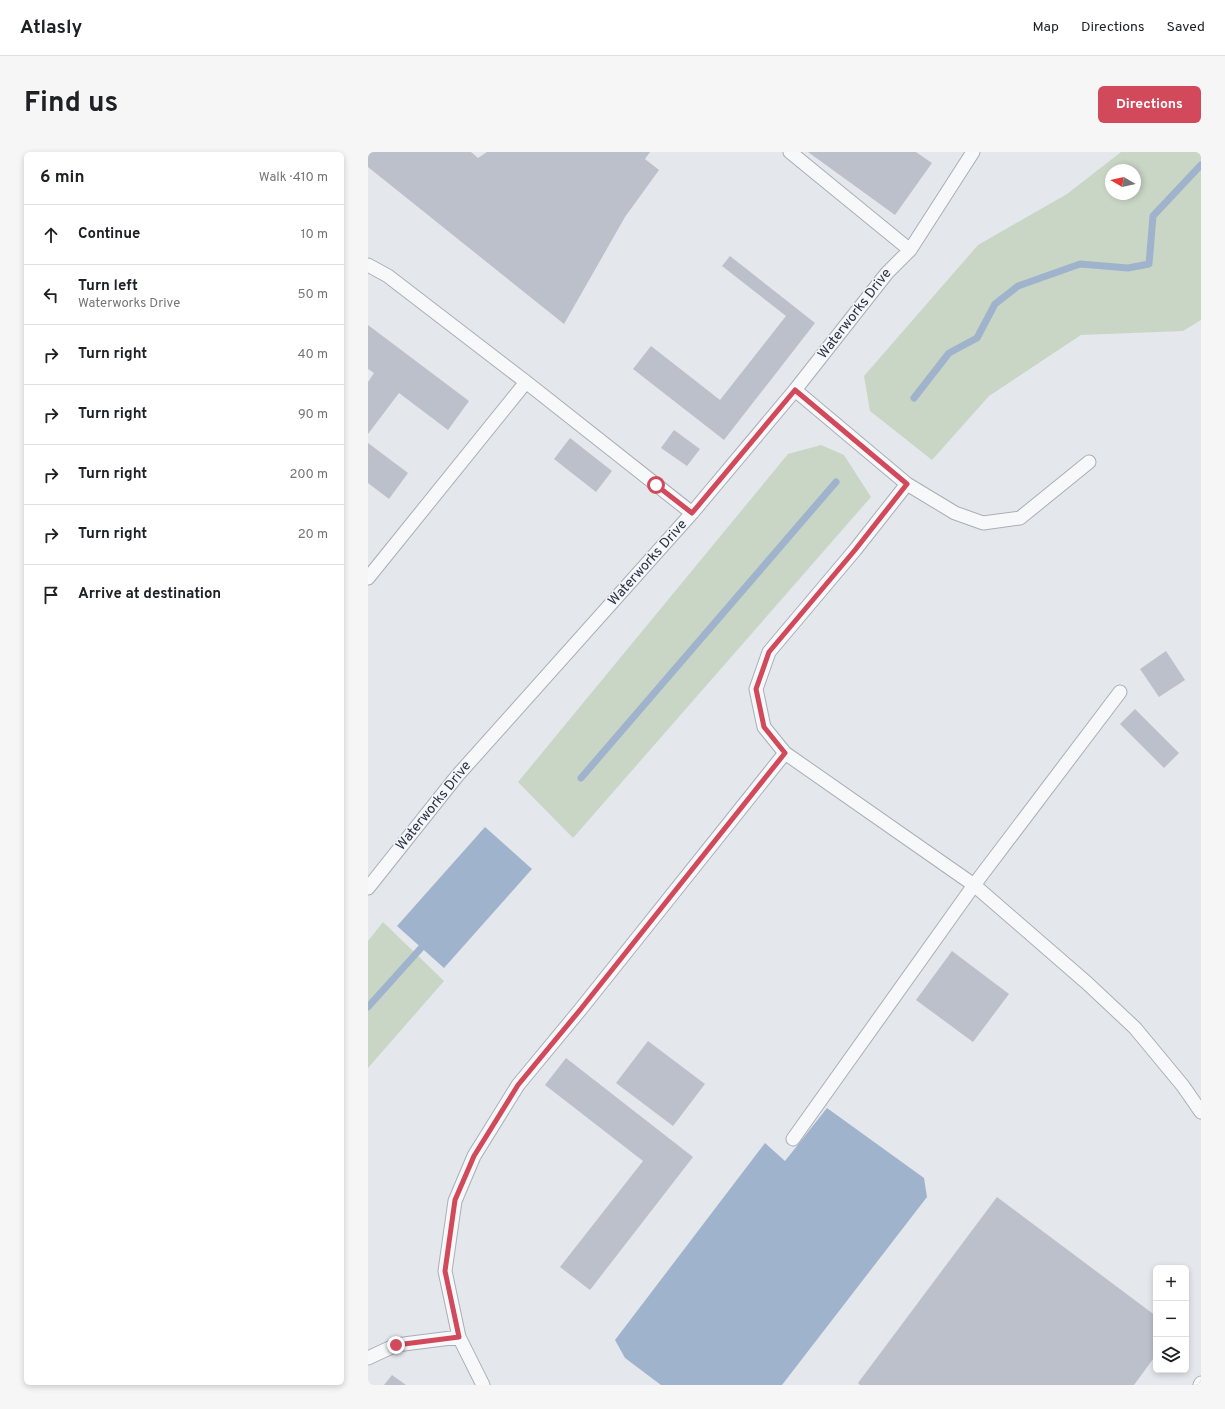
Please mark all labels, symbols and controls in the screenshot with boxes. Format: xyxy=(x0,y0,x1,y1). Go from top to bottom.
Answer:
text: Atlasly xyxy=(20,16,82,40)
text: Map xyxy=(1033,19,1059,36)
text: Directions xyxy=(1081,19,1145,36)
text: Saved xyxy=(1167,19,1205,36)
text: Find us xyxy=(24,86,118,122)
button: Directions xyxy=(1098,86,1201,123)
north arrow xyxy=(1105,164,1141,200)
text: 6 min xyxy=(40,167,84,189)
text: Walk · 410 m xyxy=(259,170,328,186)
icon: ahead xyxy=(40,224,62,246)
text: Continue xyxy=(78,225,140,244)
text: 10 m xyxy=(301,227,328,243)
street label: Waterworks Drive xyxy=(814,265,896,363)
text: Turn left xyxy=(78,277,138,296)
icon: left xyxy=(40,284,62,306)
text: 50 m xyxy=(298,287,328,303)
text: Waterworks Drive xyxy=(78,296,180,312)
icon: right xyxy=(40,344,62,366)
text: Turn right xyxy=(78,345,147,364)
text: 40 m xyxy=(298,347,328,363)
icon: right xyxy=(40,404,62,426)
text: Turn right xyxy=(78,405,147,424)
text: 90 m xyxy=(298,407,328,423)
icon: right xyxy=(40,464,62,486)
text: Turn right xyxy=(78,465,147,484)
text: 200 m xyxy=(289,467,328,483)
route start xyxy=(647,476,665,494)
street label: Waterworks Drive xyxy=(605,516,691,610)
icon: right xyxy=(40,524,62,546)
text: Turn right xyxy=(78,525,147,544)
text: 20 m xyxy=(298,527,328,543)
icon: arrive xyxy=(40,584,62,606)
text: Arrive at destination xyxy=(78,585,221,604)
street label: Waterworks Drive xyxy=(393,758,475,854)
map controls xyxy=(1153,1265,1189,1373)
button: + xyxy=(1153,1265,1189,1301)
button: − xyxy=(1153,1301,1189,1337)
route end xyxy=(387,1336,405,1354)
button: layers xyxy=(1153,1337,1189,1373)

